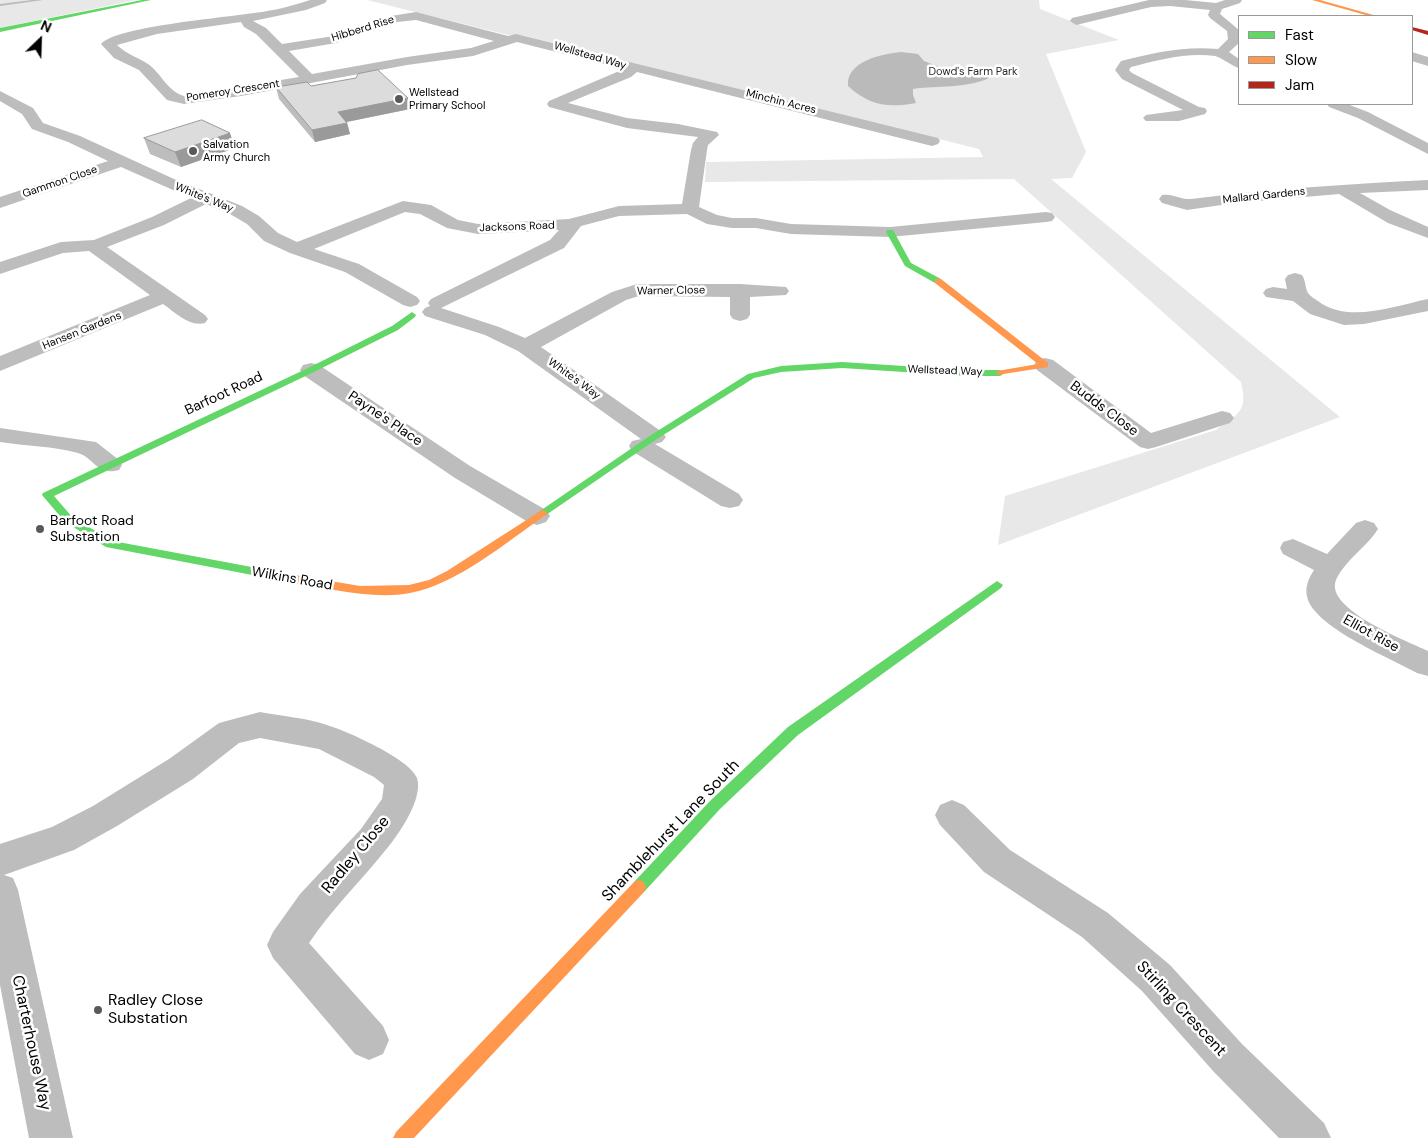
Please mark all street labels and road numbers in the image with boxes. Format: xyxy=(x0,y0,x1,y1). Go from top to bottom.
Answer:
street label: Hibberd Rise xyxy=(330,13,396,45)
street label: Wellstead Way xyxy=(552,39,628,73)
street label: Pomeroy Crescent xyxy=(185,77,281,105)
street label: Minchin Acres xyxy=(745,87,817,117)
street label: Gammon Close xyxy=(21,163,99,201)
street label: White's Way xyxy=(173,180,235,216)
street label: Mallard Gardens xyxy=(1222,185,1306,207)
street label: Jacksons Road xyxy=(479,219,555,235)
street label: Warner Close xyxy=(637,284,705,298)
street label: Hansen Gardens xyxy=(41,309,123,353)
street label: White's Way xyxy=(545,356,603,402)
street label: Wellstead Way xyxy=(907,363,983,379)
street label: Barfoot Road xyxy=(182,369,266,419)
street label: Budds Close xyxy=(1067,378,1141,440)
street label: Payne's Place xyxy=(345,388,425,450)
street label: Wilkins Road xyxy=(250,564,334,594)
street label: Elliot Rise xyxy=(1340,612,1402,656)
street label: Shamblehurst Lane South xyxy=(598,756,744,906)
street label: Radley Close xyxy=(318,812,394,898)
street label: Stirling Crescent xyxy=(1132,957,1230,1061)
street label: Charterhouse Way xyxy=(7,974,55,1112)

